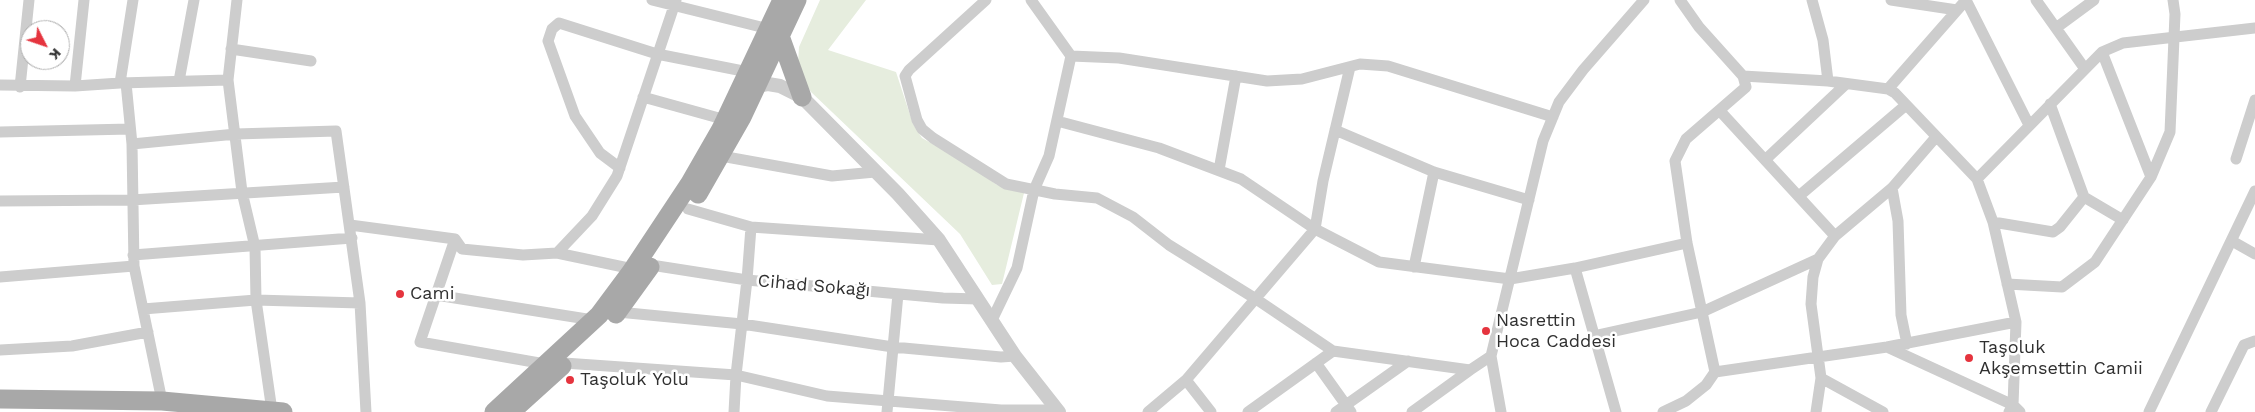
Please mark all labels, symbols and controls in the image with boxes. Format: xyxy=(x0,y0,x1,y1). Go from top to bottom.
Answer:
north arrow xyxy=(20,20,70,70)
text: K xyxy=(46,45,65,63)
street label: Cihad Sokağı xyxy=(757,270,871,302)
place label: Cami xyxy=(410,283,454,305)
marker: Cami xyxy=(394,288,406,300)
place label: Nasrettin Hoca Caddesi xyxy=(1496,310,1616,352)
marker: Nasrettin Hoca Caddesi xyxy=(1480,325,1492,337)
place label: Taşoluk Akşemsettin Camii xyxy=(1979,337,2143,379)
marker: Taşoluk Akşemsettin Camii xyxy=(1963,352,1975,364)
place label: Taşoluk Yolu xyxy=(580,369,689,391)
marker: Taşoluk Yolu xyxy=(564,374,576,386)

